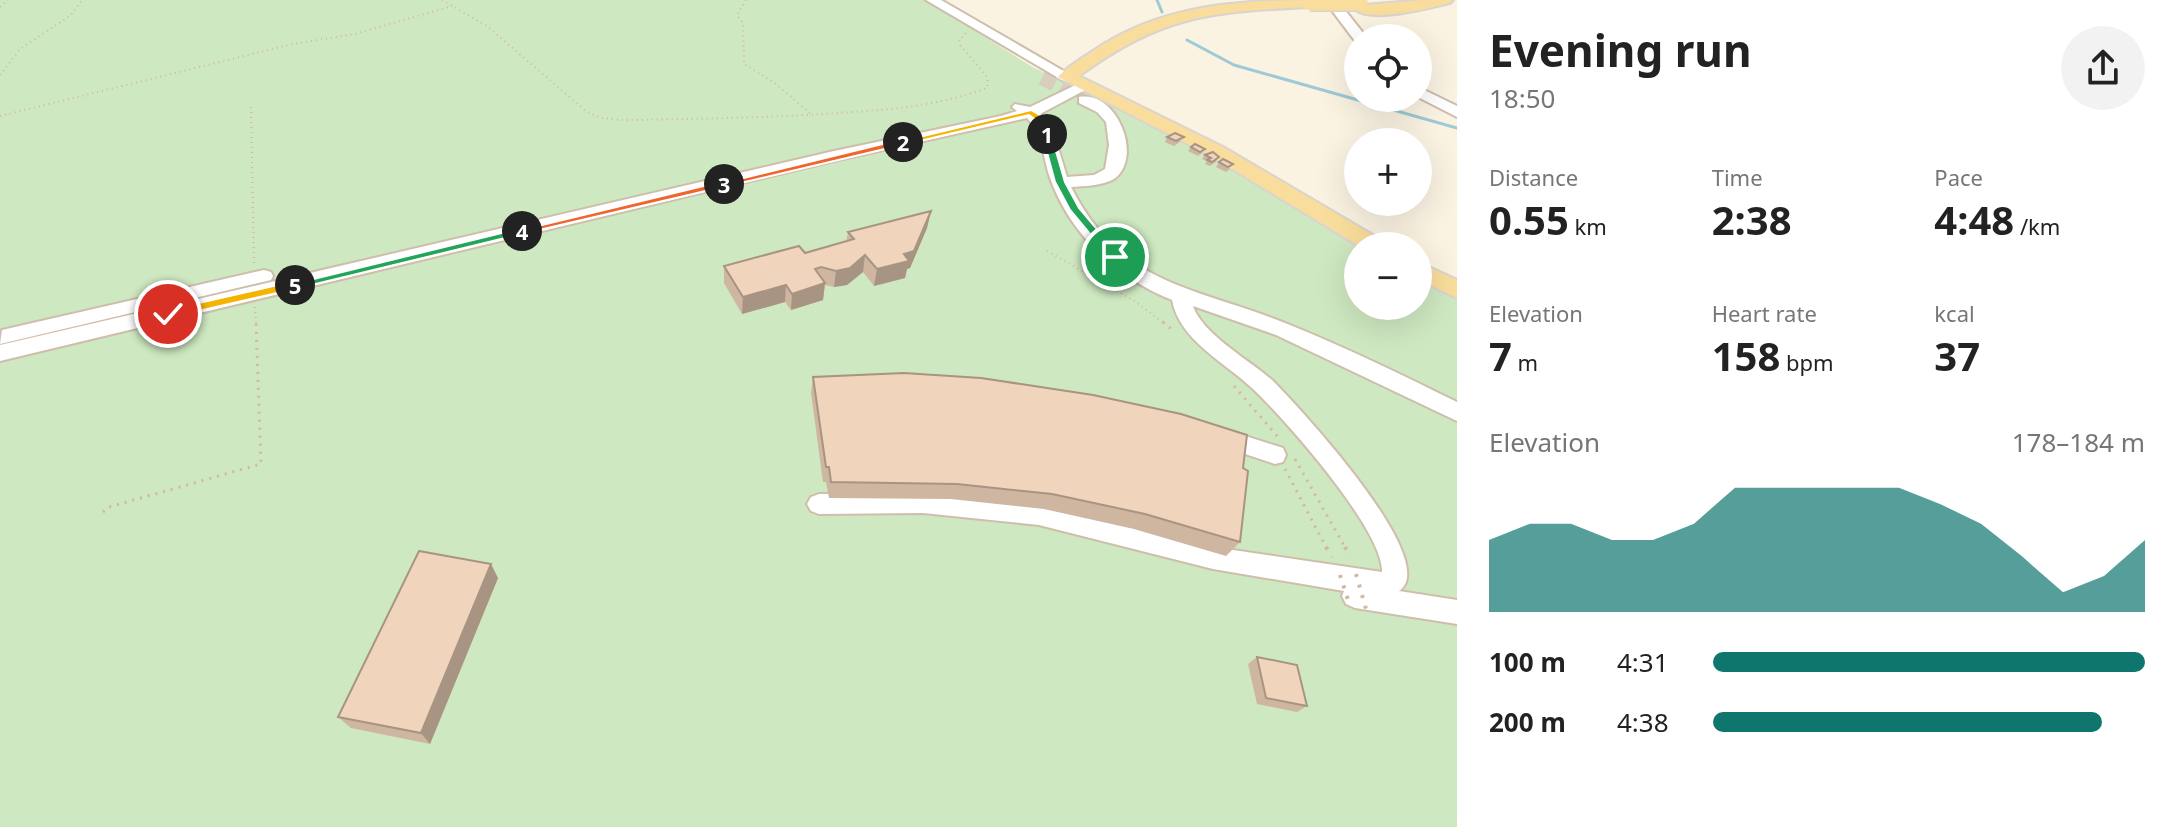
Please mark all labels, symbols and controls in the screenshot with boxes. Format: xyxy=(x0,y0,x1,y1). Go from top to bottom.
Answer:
text: Evening run xyxy=(1489,20,1752,80)
map controls xyxy=(1344,24,1432,320)
button: locate xyxy=(1344,24,1432,112)
button: share xyxy=(2061,26,2145,110)
text: 18:50 xyxy=(1489,80,1555,116)
pin: 1 xyxy=(1027,114,1067,154)
text: 1 xyxy=(1041,119,1053,149)
pin: 2 xyxy=(883,122,923,162)
text: 2 xyxy=(897,127,909,157)
button: + xyxy=(1344,128,1432,216)
text: Distance xyxy=(1489,162,1578,192)
text: Time xyxy=(1712,162,1763,192)
text: Pace xyxy=(1934,162,1983,192)
pin: 3 xyxy=(704,164,744,204)
text: 3 xyxy=(718,169,730,199)
text: 0.55 xyxy=(1489,192,1569,247)
text: 2:38 xyxy=(1712,192,1792,247)
text: 4:48 xyxy=(1934,192,2014,247)
pin: 4 xyxy=(502,211,542,251)
text: km xyxy=(1569,211,1607,241)
text: /km xyxy=(2014,211,2060,241)
text: 4 xyxy=(516,216,528,246)
pin xyxy=(1081,223,1149,291)
button: − xyxy=(1344,232,1432,320)
icon: arrive xyxy=(1093,235,1137,279)
pin: 5 xyxy=(275,265,315,305)
text: 5 xyxy=(289,270,301,300)
pin xyxy=(134,280,202,348)
icon: check xyxy=(146,292,190,336)
text: Elevation xyxy=(1489,298,1583,328)
text: Heart rate xyxy=(1712,298,1817,328)
text: kcal xyxy=(1934,298,1975,328)
text: 7 xyxy=(1489,328,1512,383)
text: 158 xyxy=(1712,328,1780,383)
text: 37 xyxy=(1934,328,1980,383)
text: m xyxy=(1512,347,1538,377)
text: bpm xyxy=(1780,347,1834,377)
text: Elevation xyxy=(1489,424,1600,460)
text: 178–184 m xyxy=(2012,424,2145,460)
text: 100 m xyxy=(1489,644,1566,680)
text: 4:31 xyxy=(1617,644,1669,680)
text: 200 m xyxy=(1489,704,1566,740)
text: 4:38 xyxy=(1617,704,1669,740)

